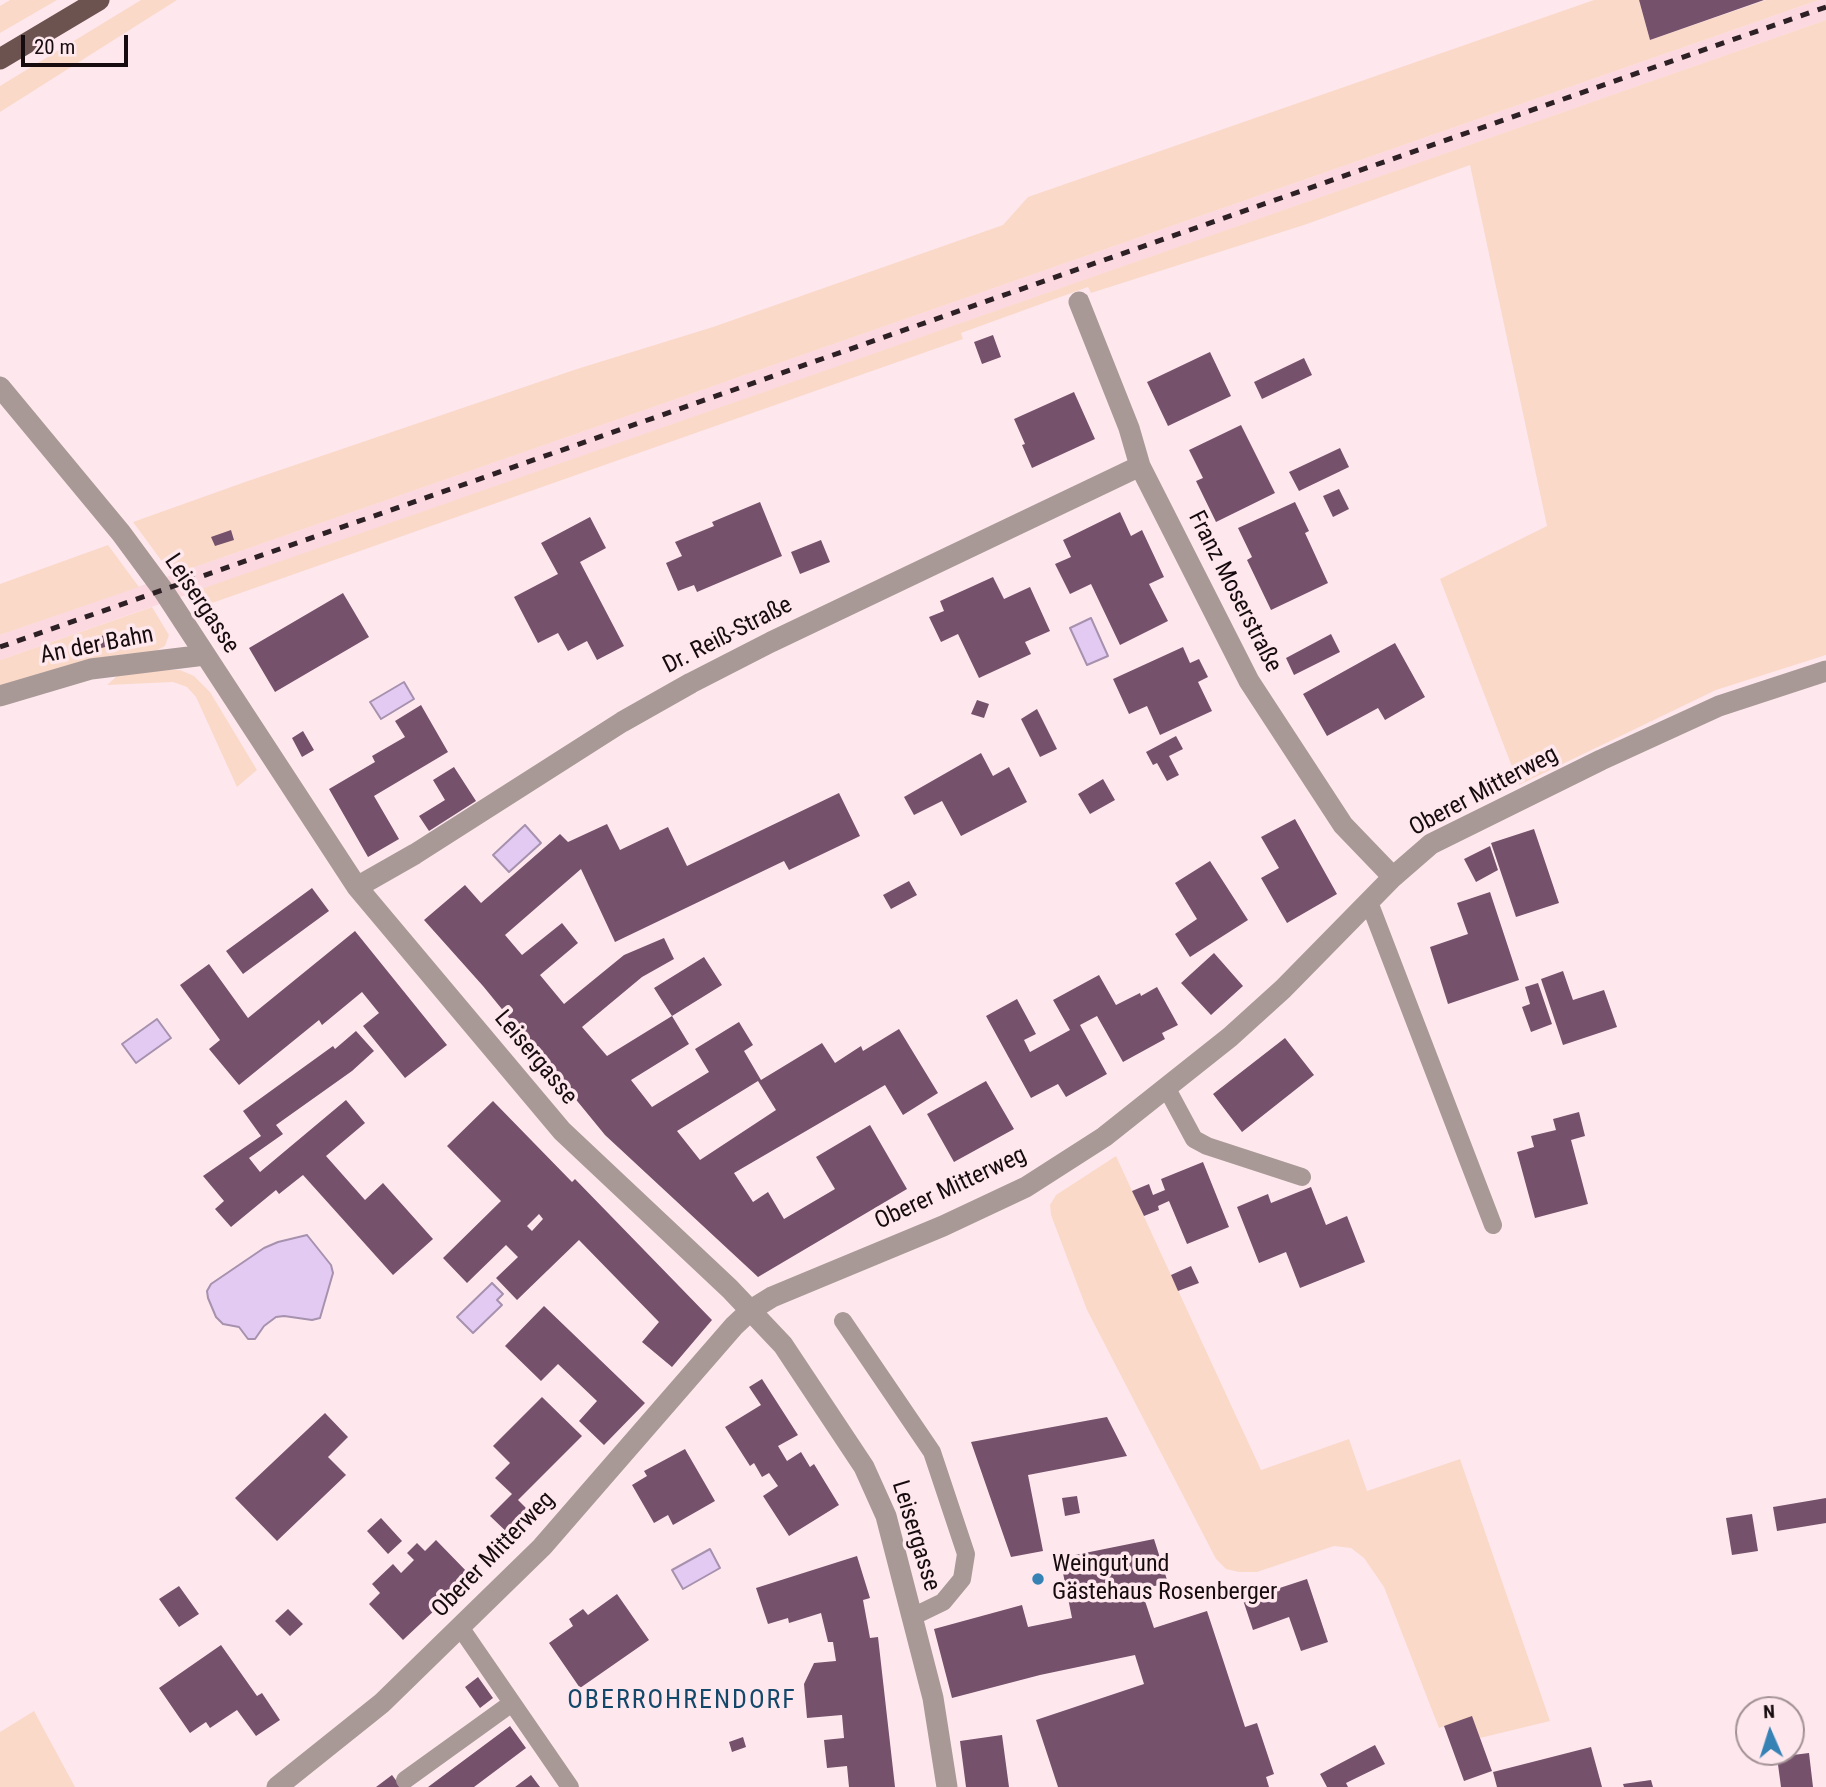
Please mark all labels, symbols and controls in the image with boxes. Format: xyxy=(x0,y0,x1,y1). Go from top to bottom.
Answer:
scale bar xyxy=(24,21,131,65)
text: 20 m xyxy=(34,35,75,59)
street label: Franz Moserstraße xyxy=(1181,507,1287,677)
street label: Leisergasse xyxy=(157,549,245,659)
street label: Dr. Reiß-Straße xyxy=(659,591,797,681)
street label: An der Bahn xyxy=(38,621,156,671)
street label: Oberer Mitterweg xyxy=(1405,741,1563,843)
street label: Leisergasse xyxy=(487,1005,583,1111)
street label: Oberer Mitterweg xyxy=(871,1141,1031,1237)
street label: Leisergasse xyxy=(885,1477,945,1595)
street label: Oberer Mitterweg xyxy=(427,1486,561,1624)
place label: Weingut und Gästehaus Rosenberger xyxy=(1052,1551,1277,1607)
marker: Weingut und Gästehaus Rosenberger xyxy=(1030,1571,1046,1587)
district label: OBERROHRENDORF xyxy=(569,1685,795,1717)
north arrow xyxy=(1735,1696,1805,1766)
text: N xyxy=(1763,1700,1775,1723)

